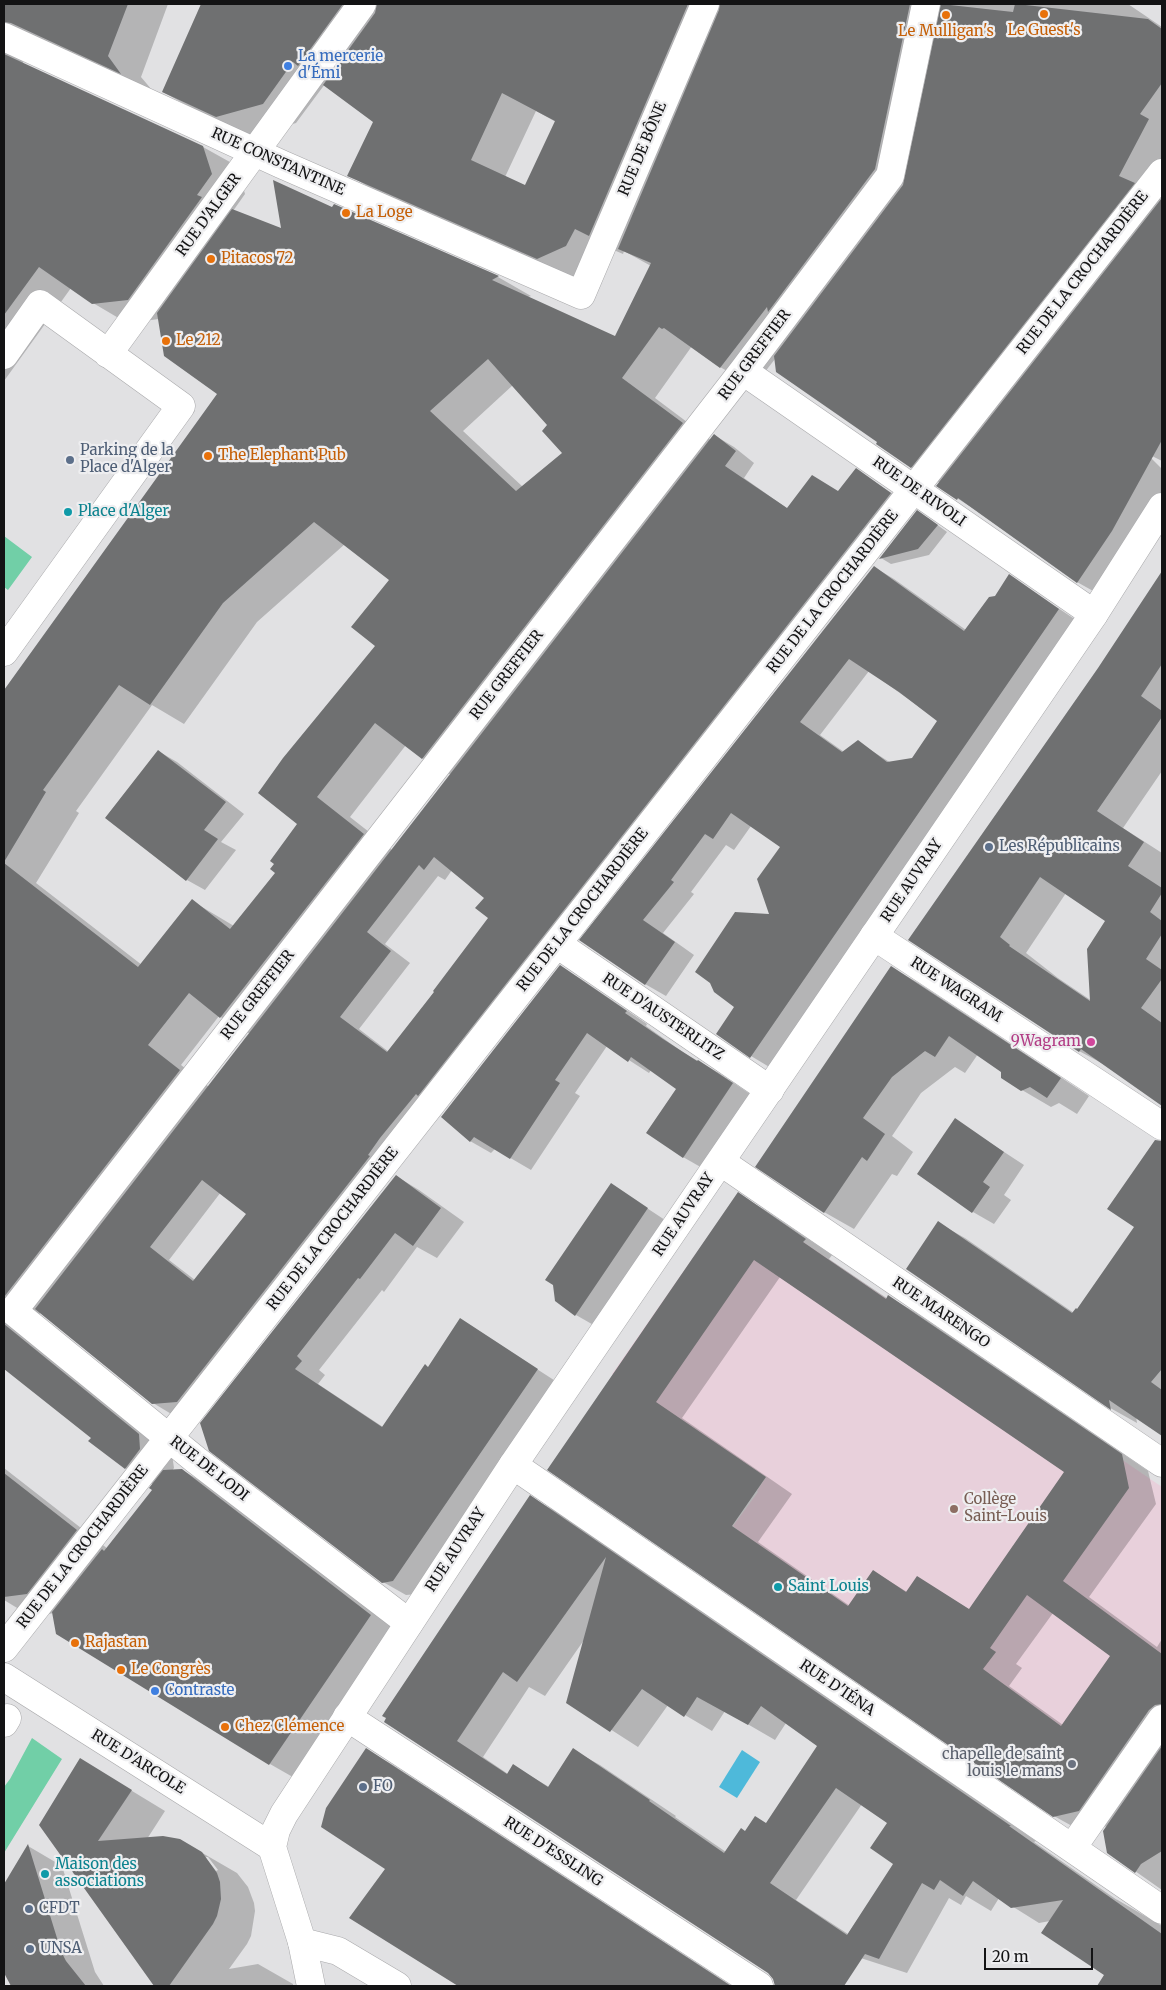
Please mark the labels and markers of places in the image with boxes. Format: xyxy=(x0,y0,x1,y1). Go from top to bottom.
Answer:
marker: Le Guest's xyxy=(1038,8,1050,20)
marker: Le Mulligan's xyxy=(940,9,952,21)
place label: Le Guest's xyxy=(1007,22,1081,40)
place label: Le Mulligan's xyxy=(898,23,994,41)
place label: La mercerie d'Émi xyxy=(298,48,383,83)
marker: La mercerie d'Émi xyxy=(282,60,294,72)
place label: La Loge xyxy=(356,204,412,222)
marker: La Loge xyxy=(340,207,352,219)
place label: Pitacos 72 xyxy=(221,250,294,268)
marker: Pitacos 72 xyxy=(205,253,217,265)
place label: Le 212 xyxy=(176,332,221,350)
marker: Le 212 xyxy=(160,335,172,347)
place label: Parking de la Place d'Alger xyxy=(80,442,174,477)
place label: The Elephant Pub xyxy=(218,447,346,465)
marker: The Elephant Pub xyxy=(202,450,214,462)
marker: Parking de la Place d'Alger xyxy=(64,454,76,466)
place label: Place d'Alger xyxy=(78,503,169,521)
marker: Place d'Alger xyxy=(62,506,74,518)
place label: Les Républicains xyxy=(999,838,1120,856)
marker: Les Républicains xyxy=(983,841,995,853)
place label: 9Wagram xyxy=(1011,1033,1081,1051)
marker: 9Wagram xyxy=(1085,1036,1097,1048)
place label: Collège Saint-Louis xyxy=(964,1491,1047,1526)
marker: Collège Saint-Louis xyxy=(948,1503,960,1515)
place label: Saint Louis xyxy=(788,1578,869,1596)
marker: Saint Louis xyxy=(772,1581,784,1593)
place label: Rajastan xyxy=(85,1634,147,1652)
marker: Rajastan xyxy=(69,1637,81,1649)
place label: Le Congrès xyxy=(131,1661,211,1679)
marker: Le Congrès xyxy=(115,1664,127,1676)
place label: Contraste xyxy=(165,1682,234,1700)
marker: Contraste xyxy=(149,1685,161,1697)
place label: Chez Clémence xyxy=(235,1718,344,1736)
marker: Chez Clémence xyxy=(219,1721,231,1733)
place label: chapelle de saint louis le mans xyxy=(942,1746,1062,1781)
marker: chapelle de saint louis le mans xyxy=(1066,1758,1078,1770)
place label: FO xyxy=(373,1778,393,1796)
marker: FO xyxy=(357,1781,369,1793)
place label: Maison des associations xyxy=(55,1856,144,1891)
marker: Maison des associations xyxy=(39,1868,51,1880)
place label: CFDT xyxy=(39,1900,80,1918)
marker: CFDT xyxy=(23,1903,35,1915)
place label: UNSA xyxy=(40,1940,82,1958)
marker: UNSA xyxy=(24,1943,36,1955)

